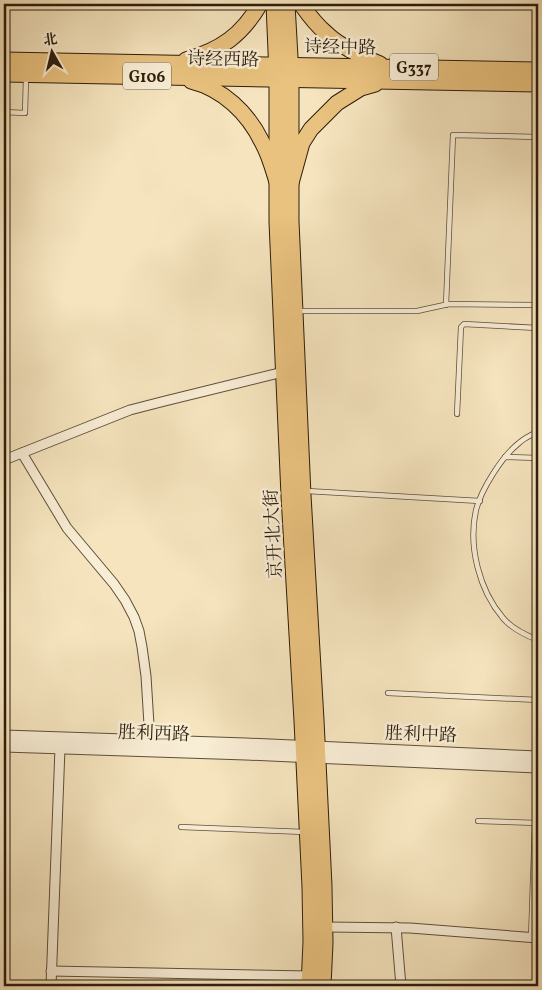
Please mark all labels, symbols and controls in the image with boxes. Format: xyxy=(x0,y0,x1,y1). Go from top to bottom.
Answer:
north arrow xyxy=(28,28,78,78)
text: 北 xyxy=(42,30,59,51)
street label: 诗经中路 xyxy=(304,35,376,62)
street label: 诗经西路 xyxy=(187,47,259,74)
road number: G337 xyxy=(390,54,438,80)
road number: G106 xyxy=(123,62,171,90)
street label: 京开北大街 xyxy=(260,488,289,580)
street label: 胜利西路 xyxy=(118,721,190,748)
street label: 胜利中路 xyxy=(385,722,457,749)

